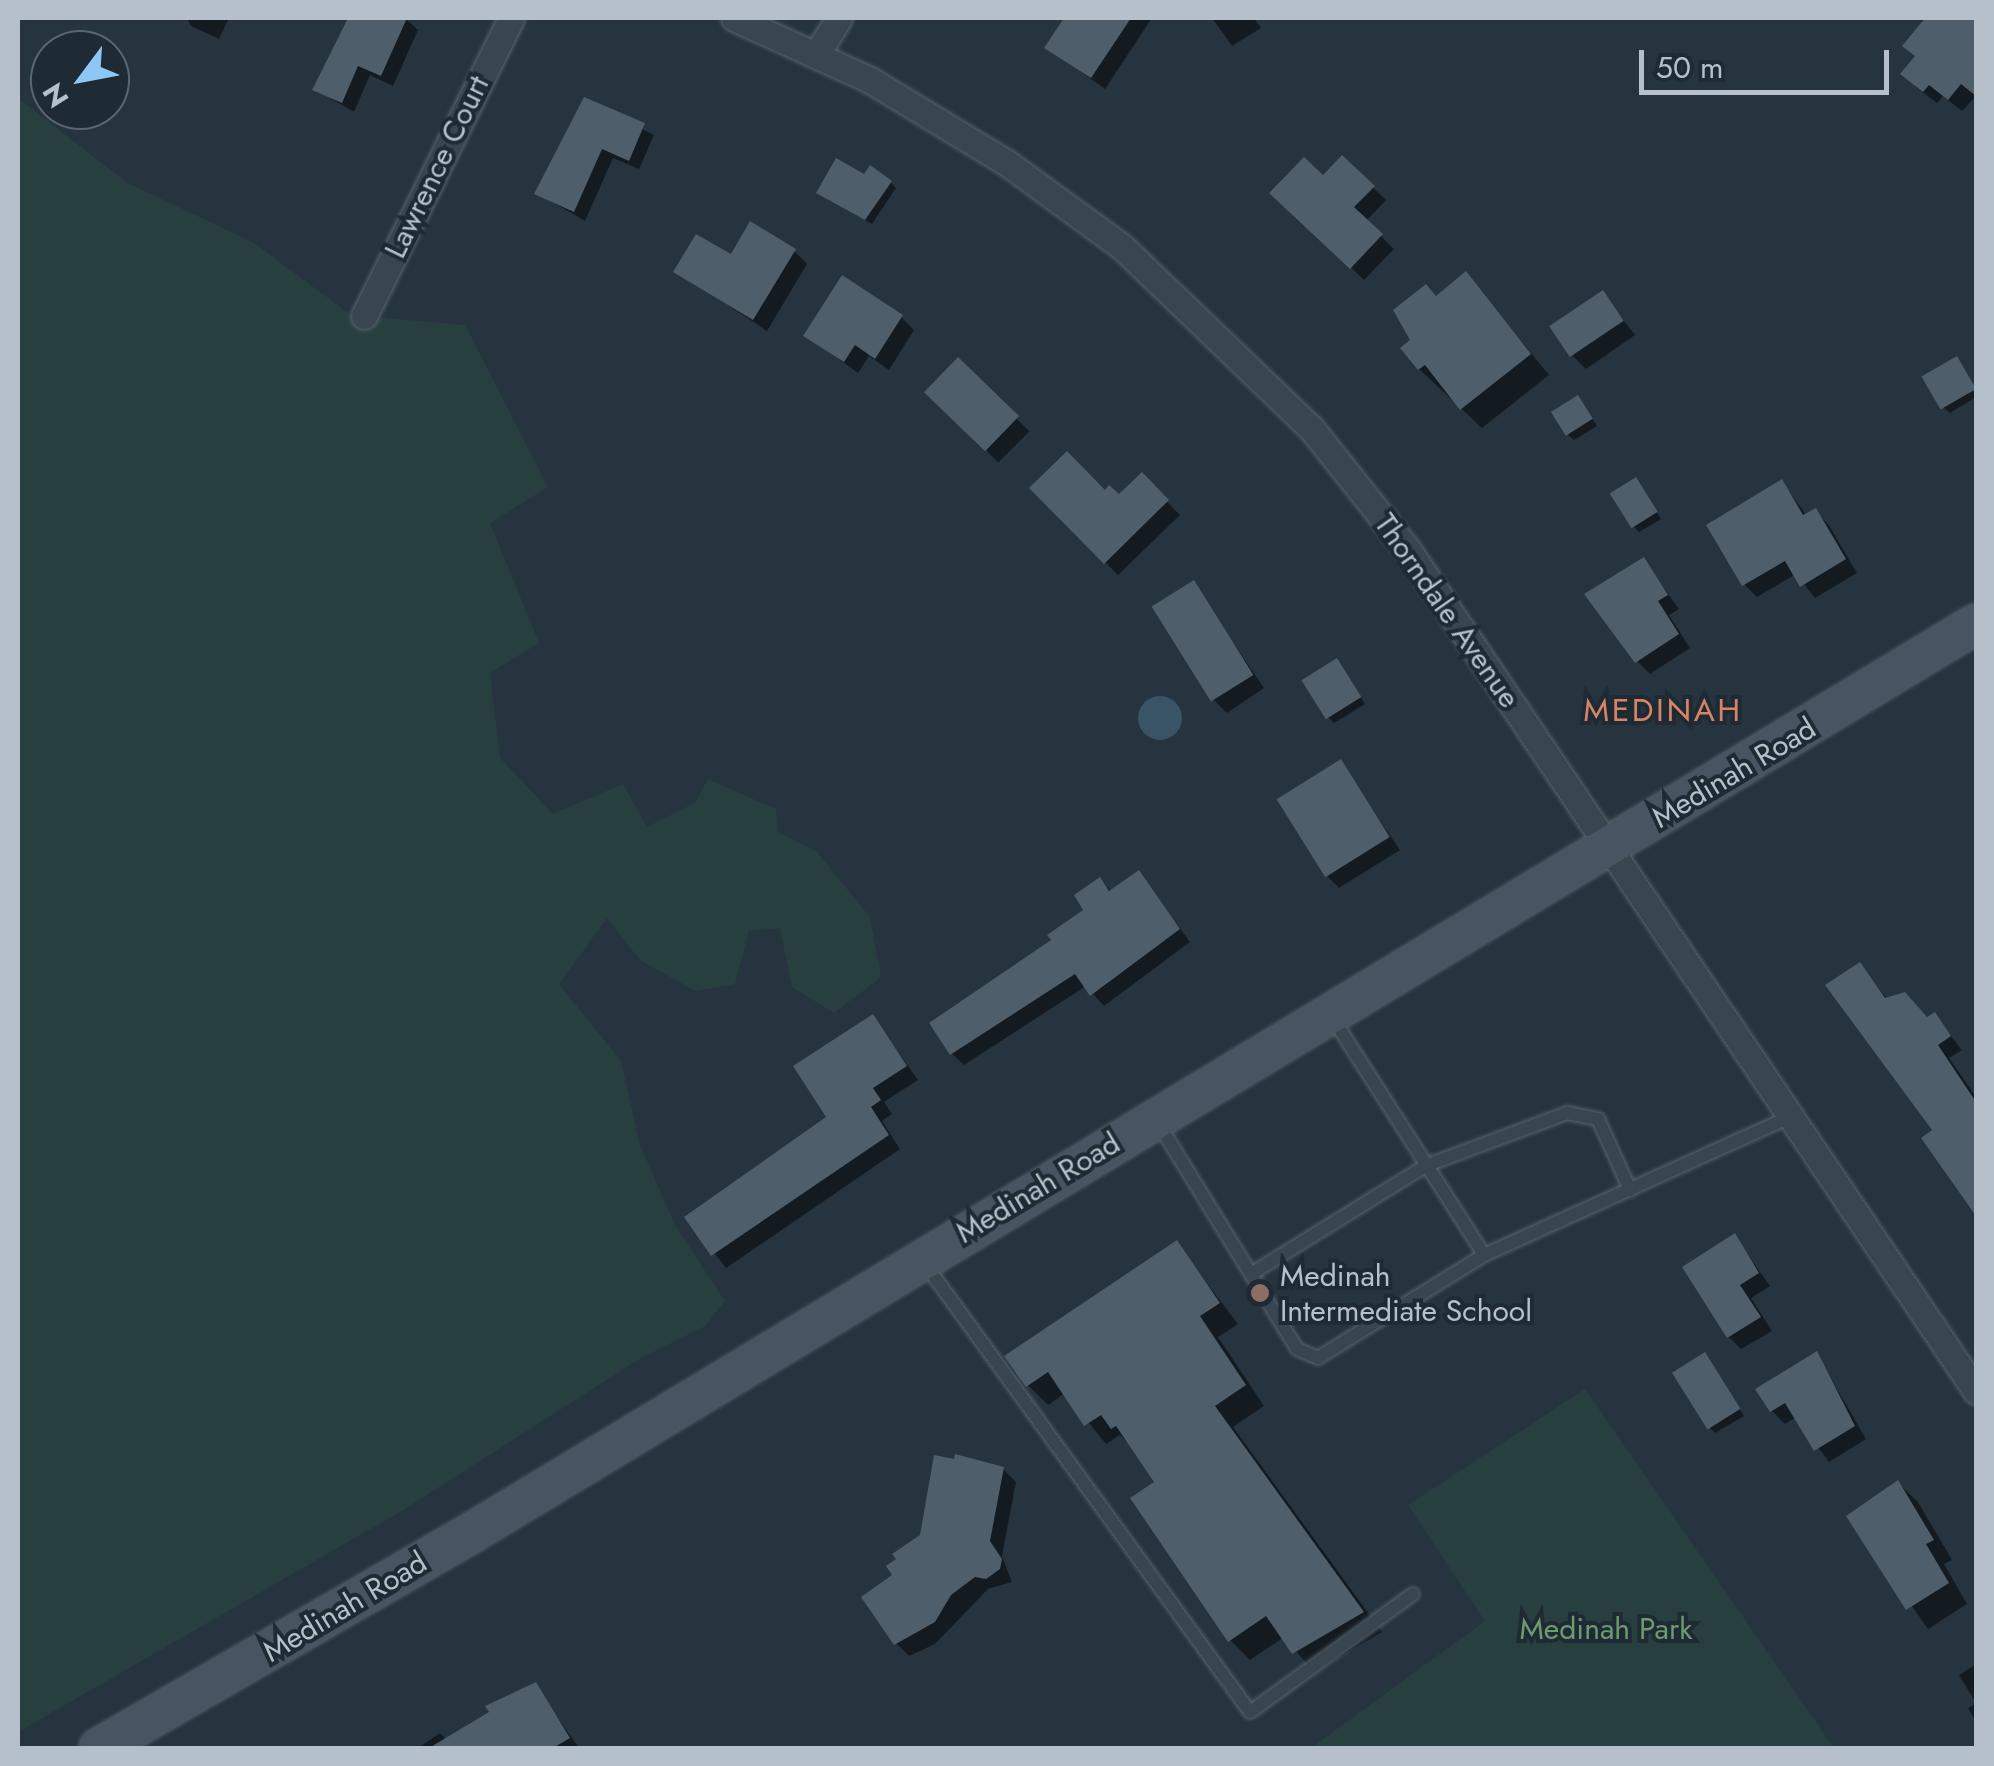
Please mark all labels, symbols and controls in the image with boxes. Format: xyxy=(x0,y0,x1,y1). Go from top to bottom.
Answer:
north arrow xyxy=(30,30,130,130)
scale bar xyxy=(1644,30,1894,92)
text: 50 m xyxy=(1656,46,1723,89)
street label: Lawrence Court xyxy=(377,70,497,264)
text: N xyxy=(33,75,79,115)
street label: Thorndale Avenue xyxy=(1367,507,1527,715)
district label: MEDINAH xyxy=(1583,691,1743,729)
street label: Medinah Road xyxy=(1646,710,1822,836)
street label: Medinah Road xyxy=(950,1125,1126,1251)
place label: Medinah Intermediate School xyxy=(1280,1258,1532,1328)
marker: Medinah Intermediate School xyxy=(1249,1282,1271,1304)
street label: Medinah Road xyxy=(257,1544,433,1670)
park label: Medinah Park xyxy=(1519,1611,1693,1647)

